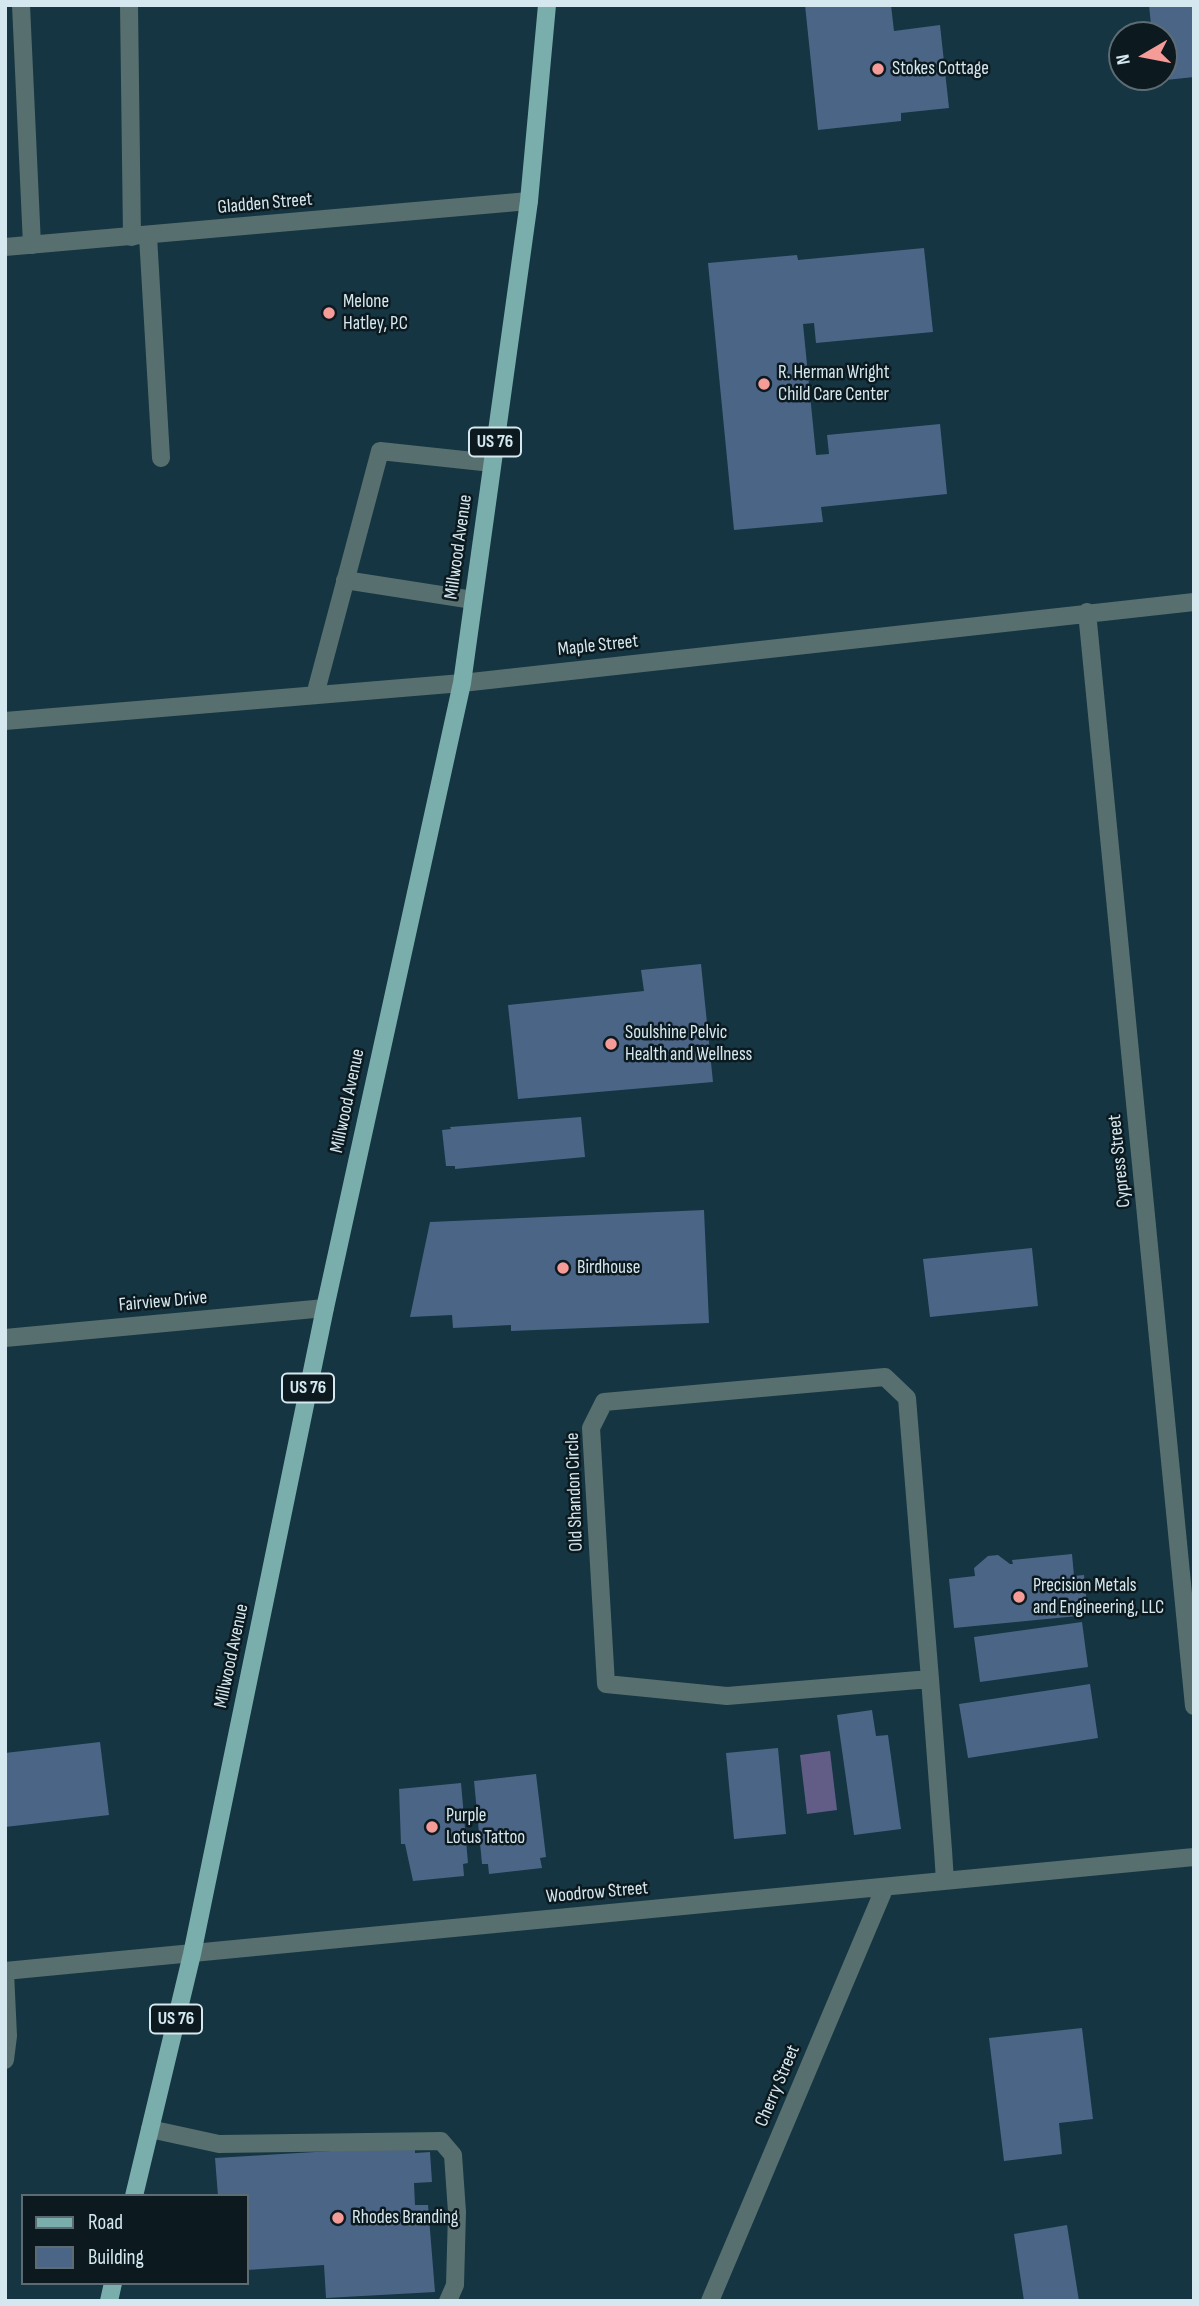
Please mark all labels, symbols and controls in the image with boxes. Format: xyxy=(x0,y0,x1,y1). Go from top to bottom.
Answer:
north arrow xyxy=(1108,21,1178,91)
text: N xyxy=(1112,52,1136,66)
place label: Stokes Cottage xyxy=(892,58,989,80)
marker: Stokes Cottage xyxy=(870,61,886,77)
street label: Gladden Street xyxy=(217,188,313,220)
place label: Melone Hatley, P.C xyxy=(343,291,408,335)
marker: Melone Hatley, P.C xyxy=(321,305,337,321)
place label: R. Herman Wright Child Care Center xyxy=(778,362,890,406)
marker: R. Herman Wright Child Care Center xyxy=(756,376,772,392)
road number: US 76 xyxy=(469,428,521,457)
street label: Millwood Avenue xyxy=(440,493,478,601)
street label: Maple Street xyxy=(557,630,639,662)
place label: Soulshine Pelvic Health and Wellness xyxy=(625,1022,752,1066)
marker: Soulshine Pelvic Health and Wellness xyxy=(603,1036,619,1052)
street label: Millwood Avenue xyxy=(326,1047,370,1155)
street label: Cypress Street xyxy=(1104,1113,1136,1209)
place label: Birdhouse xyxy=(577,1257,640,1279)
marker: Birdhouse xyxy=(555,1260,571,1276)
street label: Fairview Drive xyxy=(118,1287,208,1317)
road number: US 76 xyxy=(282,1373,334,1402)
street label: Old Shandon Circle xyxy=(562,1432,588,1552)
place label: Precision Metals and Engineering, LLC xyxy=(1033,1575,1164,1619)
marker: Precision Metals and Engineering, LLC xyxy=(1011,1589,1027,1605)
street label: Millwood Avenue xyxy=(210,1602,254,1710)
place label: Purple Lotus Tattoo xyxy=(446,1805,525,1849)
marker: Purple Lotus Tattoo xyxy=(424,1819,440,1835)
street label: Woodrow Street xyxy=(545,1877,649,1909)
road number: US 76 xyxy=(150,2005,202,2034)
street label: Cherry Street xyxy=(751,2042,805,2130)
legend xyxy=(21,2194,248,2285)
place label: Rhodes Branding xyxy=(352,2207,458,2229)
text: Road xyxy=(88,2210,123,2235)
marker: Rhodes Branding xyxy=(330,2210,346,2226)
text: Building xyxy=(88,2245,144,2270)

